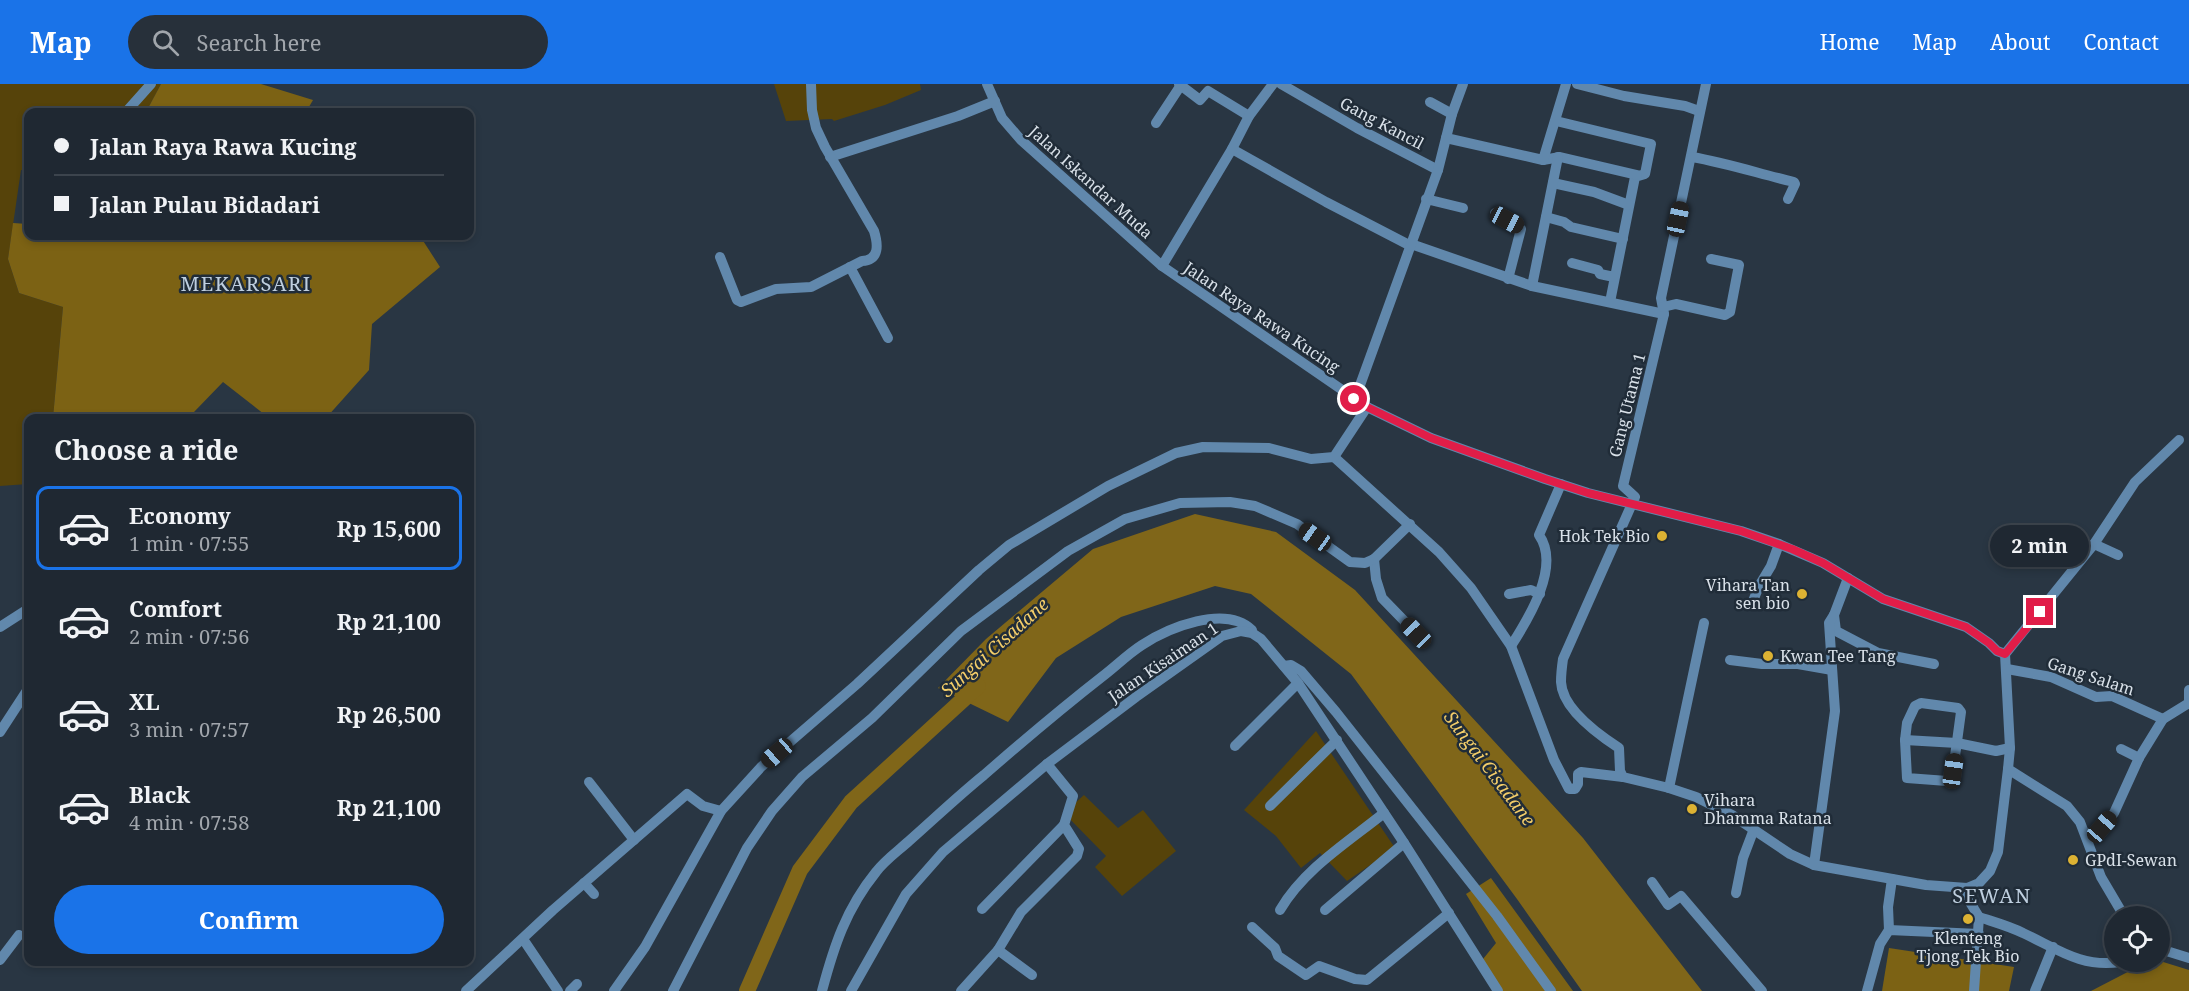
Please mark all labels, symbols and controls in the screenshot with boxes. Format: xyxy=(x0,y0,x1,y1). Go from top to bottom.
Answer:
search box xyxy=(128,15,548,69)
text: Map xyxy=(30,23,92,61)
icon: search xyxy=(149,26,182,59)
text: Search here xyxy=(197,27,321,57)
text: Home xyxy=(1820,28,1880,56)
text: Map xyxy=(1913,28,1957,56)
text: About xyxy=(1990,28,2051,56)
text: Contact xyxy=(2084,28,2159,56)
street label: Gang Kancil xyxy=(1336,92,1428,154)
street label: Jalan Iskandar Muda xyxy=(1024,120,1158,244)
text: Jalan Raya Rawa Kucing xyxy=(90,131,357,161)
text: Jalan Pulau Bidadari xyxy=(90,189,320,219)
car xyxy=(1665,200,1691,238)
car xyxy=(1487,204,1527,236)
street label: Jalan Raya Rawa Kucing xyxy=(1179,256,1345,378)
district label: MEKARSARI xyxy=(181,270,311,297)
street label: Gang Utama 1 xyxy=(1603,350,1651,460)
route start xyxy=(1340,385,1367,412)
text: Choose a ride xyxy=(54,431,239,468)
text: Economy xyxy=(129,500,231,530)
icon: car xyxy=(57,501,111,555)
text: Rp 15,600 xyxy=(337,513,441,543)
car xyxy=(1295,519,1335,555)
place label: Hok Tek Bio xyxy=(1559,525,1650,547)
callout: 2 min xyxy=(1990,525,2090,567)
marker: Hok Tek Bio xyxy=(1655,529,1669,543)
text: 1 min · 07:55 xyxy=(129,530,249,557)
text: 2 min xyxy=(2011,532,2068,559)
place label: Vihara Tan sen bio xyxy=(1706,574,1790,614)
marker: Vihara Tan sen bio xyxy=(1795,587,1809,601)
water label: Sungai Cisadane xyxy=(935,592,1053,702)
text: Comfort xyxy=(129,593,222,623)
icon: car xyxy=(57,594,111,648)
route end xyxy=(2026,598,2053,625)
text: Rp 21,100 xyxy=(337,606,441,636)
car xyxy=(1397,614,1435,652)
street label: Jalan Kisaiman 1 xyxy=(1103,617,1222,708)
text: 2 min · 07:56 xyxy=(129,623,249,650)
place label: Kwan Tee Tang xyxy=(1780,645,1896,667)
marker: Kwan Tee Tang xyxy=(1761,649,1775,663)
street label: Gang Salam xyxy=(2045,652,2137,700)
text: XL xyxy=(129,686,160,716)
icon: car xyxy=(57,687,111,741)
text: Rp 26,500 xyxy=(337,699,441,729)
water label: Sungai Cisadane xyxy=(1439,706,1541,830)
text: 3 min · 07:57 xyxy=(129,716,249,743)
car xyxy=(758,734,796,772)
car xyxy=(1942,752,1964,790)
text: Black xyxy=(129,779,190,809)
icon: car xyxy=(57,780,111,834)
place label: Vihara Dhamma Ratana xyxy=(1704,789,1832,829)
text: Rp 21,100 xyxy=(337,792,441,822)
marker: Vihara Dhamma Ratana xyxy=(1685,802,1699,816)
car xyxy=(2083,808,2121,846)
text: 4 min · 07:58 xyxy=(129,809,249,836)
place label: GPdI-Sewan xyxy=(2085,849,2177,871)
marker: GPdI-Sewan xyxy=(2066,853,2080,867)
district label: SEWAN xyxy=(1952,882,2032,909)
button: Confirm xyxy=(54,885,444,954)
map controls xyxy=(2104,906,2170,972)
button: locate xyxy=(2104,906,2170,972)
marker: Klenteng Tjong Tek Bio xyxy=(1961,912,1975,926)
place label: Klenteng Tjong Tek Bio xyxy=(1917,927,2019,967)

